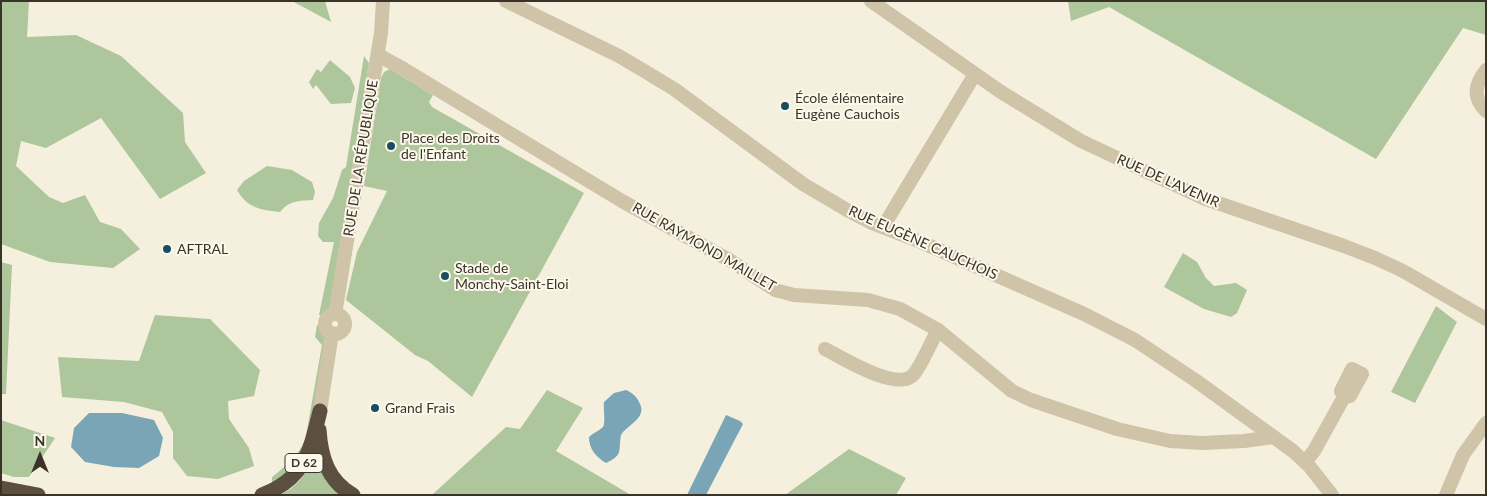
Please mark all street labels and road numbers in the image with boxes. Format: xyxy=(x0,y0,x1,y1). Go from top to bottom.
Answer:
street label: RUE DE LA RÉPUBLIQUE xyxy=(340,78,382,238)
street label: RUE DE L'AVENIR xyxy=(1114,151,1222,211)
street label: RUE RAYMOND MAILLET xyxy=(629,199,779,295)
street label: RUE EUGÈNE CAUCHOIS xyxy=(846,203,1000,283)
road number: D 62 xyxy=(285,453,323,472)

